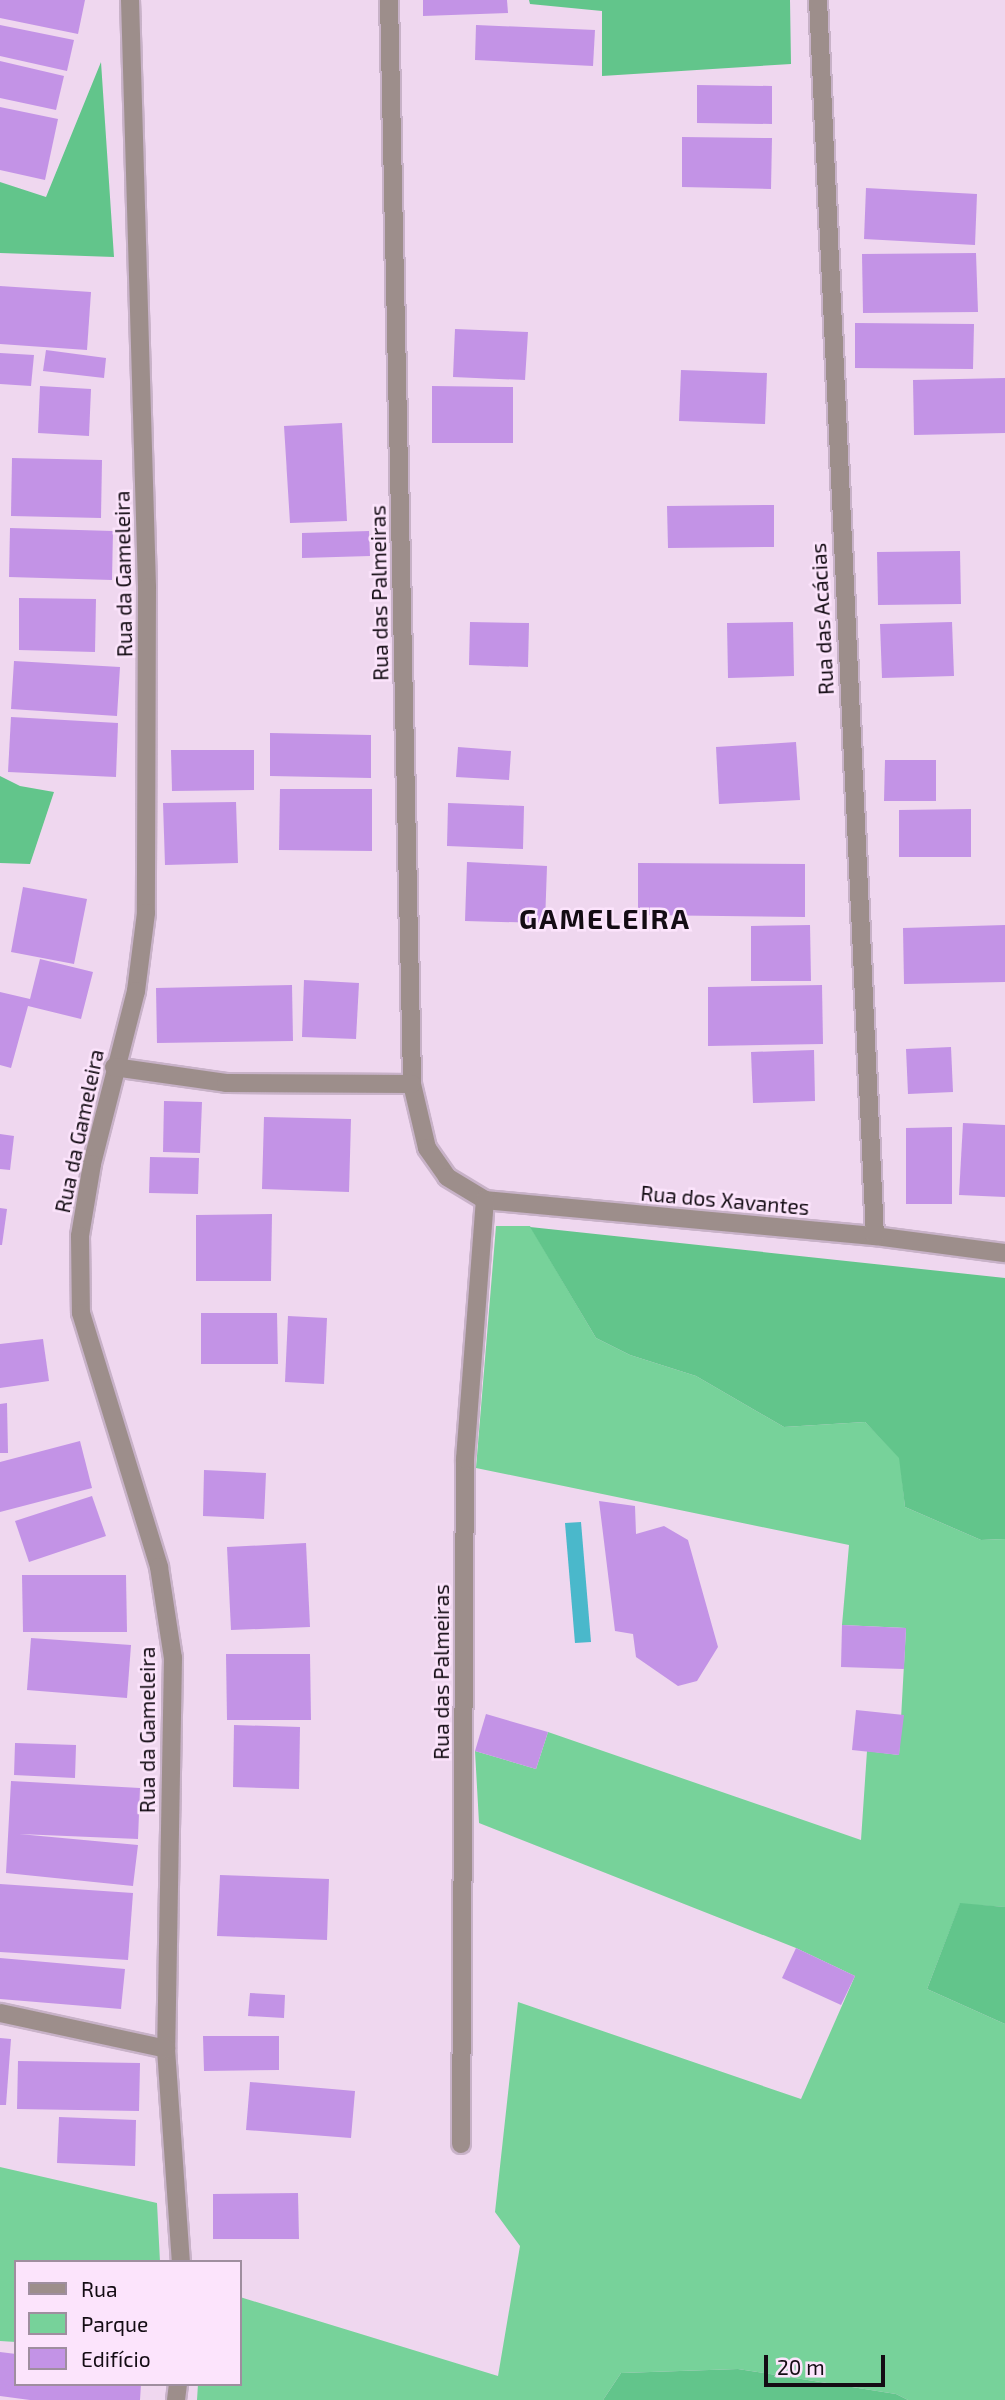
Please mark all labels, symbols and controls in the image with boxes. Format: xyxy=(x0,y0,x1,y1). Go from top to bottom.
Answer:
street label: Rua da Gameleira xyxy=(109,491,137,657)
street label: Rua das Palmeiras xyxy=(365,505,393,681)
street label: Rua das Acácias xyxy=(805,542,839,696)
district label: GAMELEIRA xyxy=(520,901,690,935)
street label: Rua da Gameleira xyxy=(49,1047,109,1215)
street label: Rua dos Xavantes xyxy=(639,1180,811,1220)
street label: Rua das Palmeiras xyxy=(428,1584,454,1760)
street label: Rua da Gameleira xyxy=(134,1647,160,1813)
legend xyxy=(14,2260,242,2386)
text: Rua xyxy=(81,2276,117,2301)
text: Parque xyxy=(81,2311,148,2336)
scale bar xyxy=(767,2340,888,2384)
text: Edifício xyxy=(81,2346,151,2371)
text: 20 m xyxy=(777,2354,825,2379)

